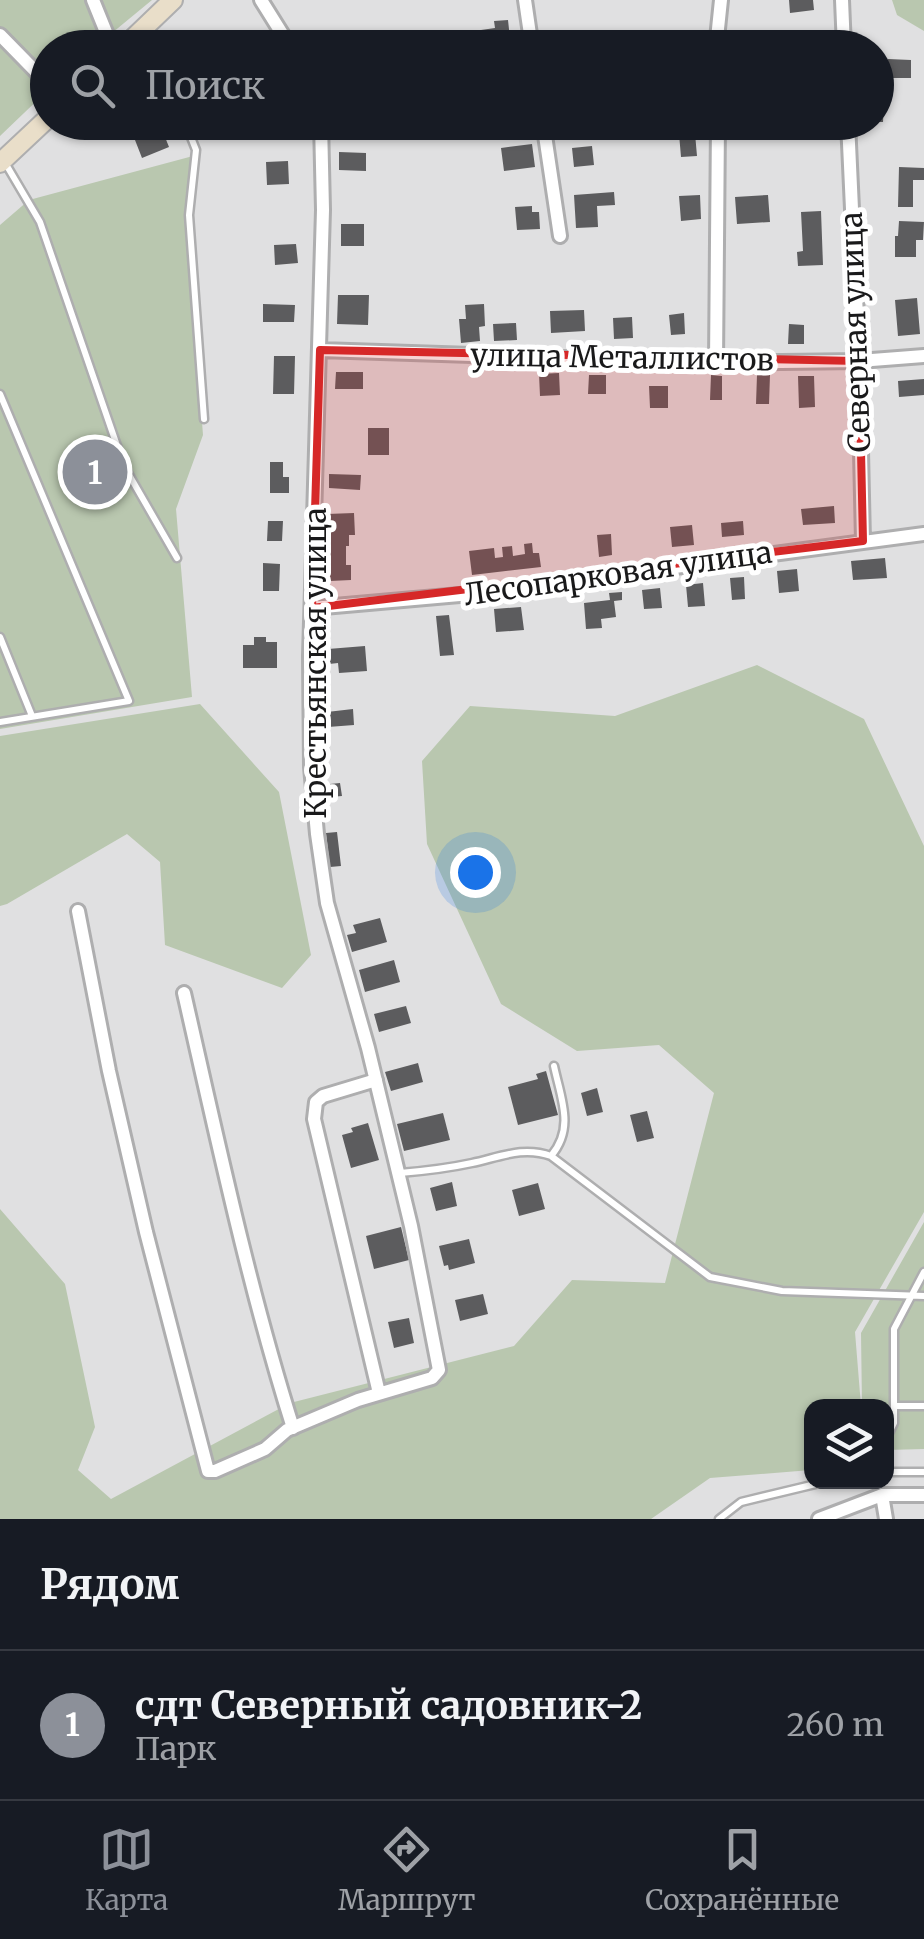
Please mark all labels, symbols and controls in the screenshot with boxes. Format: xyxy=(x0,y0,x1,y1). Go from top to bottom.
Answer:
search box xyxy=(30,30,894,140)
icon: search xyxy=(65,58,120,113)
text: Поиск xyxy=(145,62,265,109)
street label: Северная улица xyxy=(832,211,878,453)
street label: улица Металлистов xyxy=(470,335,774,379)
pin: 1 xyxy=(62,434,128,510)
street label: Крестьянская улица xyxy=(296,507,334,819)
street label: Лесопарковая улица xyxy=(461,533,774,613)
your location xyxy=(450,847,501,898)
map controls xyxy=(804,1399,894,1489)
button: layers xyxy=(804,1399,894,1489)
text: Рядом xyxy=(40,1558,180,1610)
text: сдт Северный садовник-2 xyxy=(135,1682,642,1729)
text: 1 xyxy=(65,1705,80,1745)
text: 260 m xyxy=(786,1705,884,1745)
text: Парк xyxy=(135,1729,217,1769)
tab: Карта xyxy=(85,1822,168,1918)
tab: Маршрут xyxy=(338,1822,475,1918)
tab: Сохранённые xyxy=(645,1822,839,1918)

